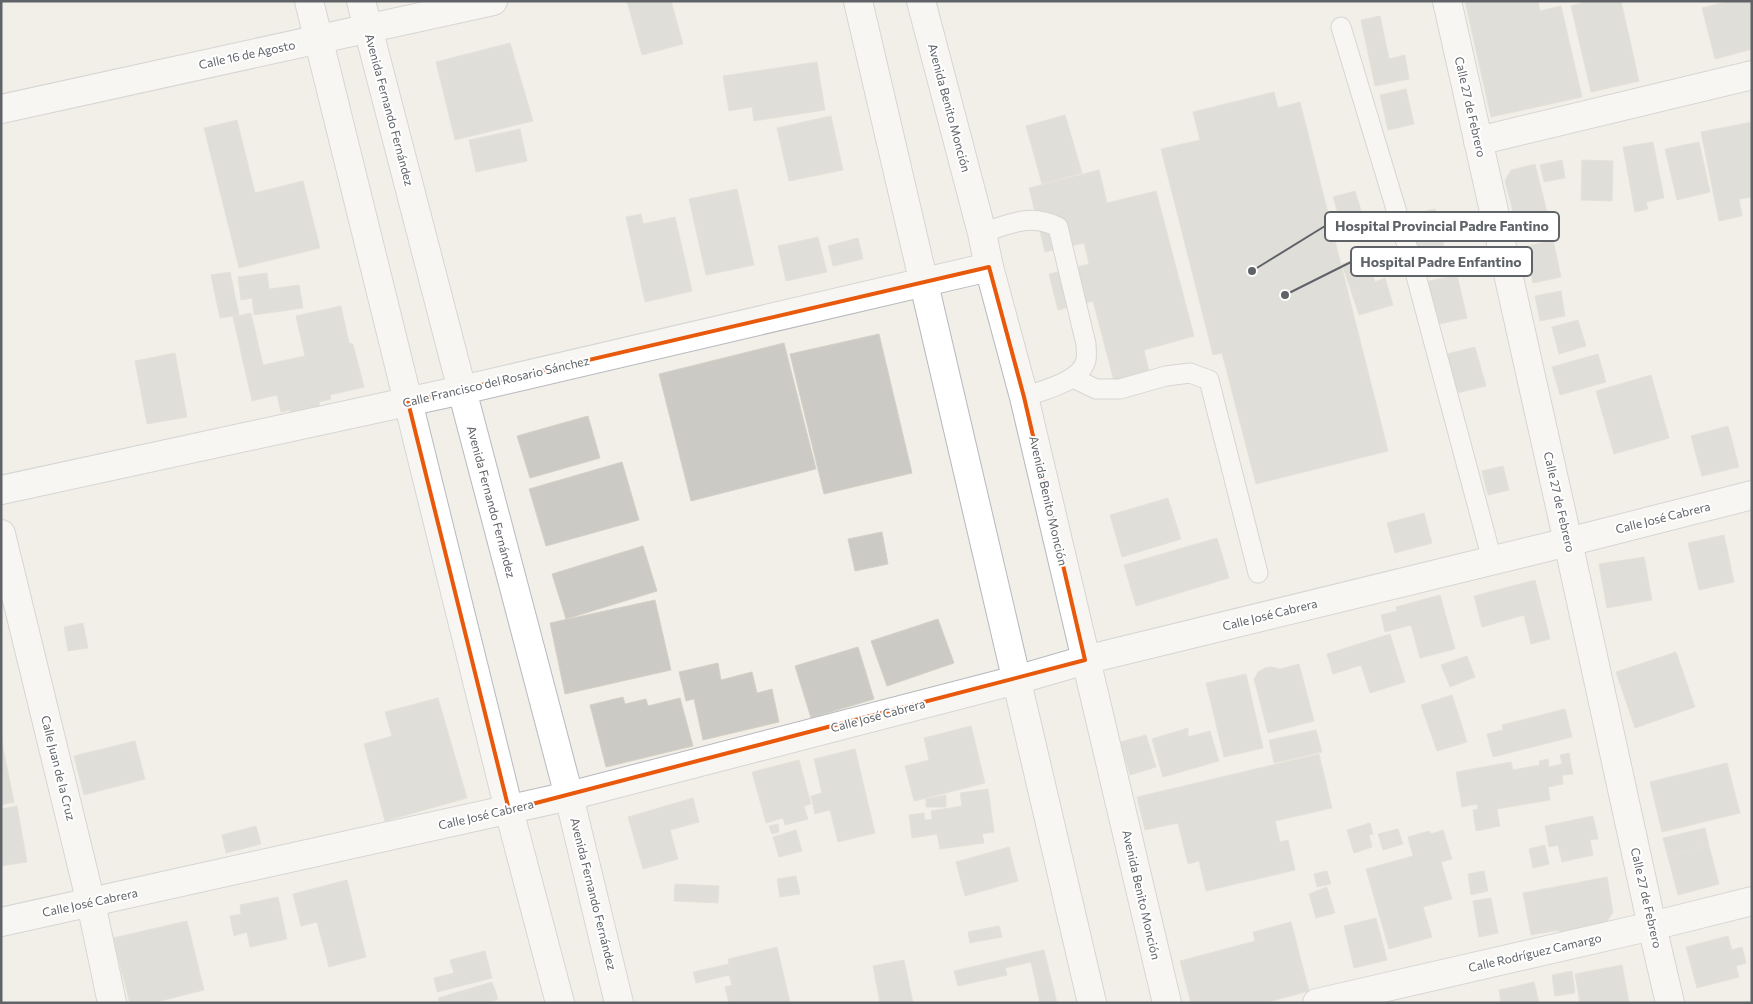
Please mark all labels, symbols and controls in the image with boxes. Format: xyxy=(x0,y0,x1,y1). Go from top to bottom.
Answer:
street label: Avenida Fernando Fernández xyxy=(363,32,417,187)
street label: Calle 16 de Agosto xyxy=(197,37,296,71)
street label: Avenida Benito Monción xyxy=(926,42,974,174)
street label: Calle 27 de Febrero xyxy=(1453,55,1489,158)
callout: Hospital Provincial Padre Fantino xyxy=(1325,212,1559,241)
text: Hospital Provincial Padre Fantino xyxy=(1335,217,1549,234)
callout: Hospital Padre Enfantino xyxy=(1351,247,1532,276)
text: Hospital Padre Enfantino xyxy=(1360,253,1522,270)
street label: Calle Francisco del Rosario Sánchez xyxy=(401,353,591,409)
street label: Avenida Fernando Fernández xyxy=(465,424,519,579)
street label: Avenida Benito Monción xyxy=(1027,435,1071,567)
street label: Calle 27 de Febrero xyxy=(1542,450,1578,553)
street label: Calle José Cabrera xyxy=(1614,498,1712,537)
street label: Calle José Cabrera xyxy=(1221,595,1319,634)
street label: Calle José Cabrera xyxy=(829,696,927,735)
street label: Calle Juan de la Cruz xyxy=(38,714,79,822)
street label: Calle José Cabrera xyxy=(437,796,535,833)
street label: Avenida Fernando Fernández xyxy=(568,816,620,971)
street label: Avenida Benito Monción xyxy=(1120,829,1164,961)
street label: Calle 27 de Febrero xyxy=(1629,846,1665,949)
street label: Calle José Cabrera xyxy=(41,885,139,920)
street label: Calle Rodríguez Camargo xyxy=(1467,930,1603,974)

